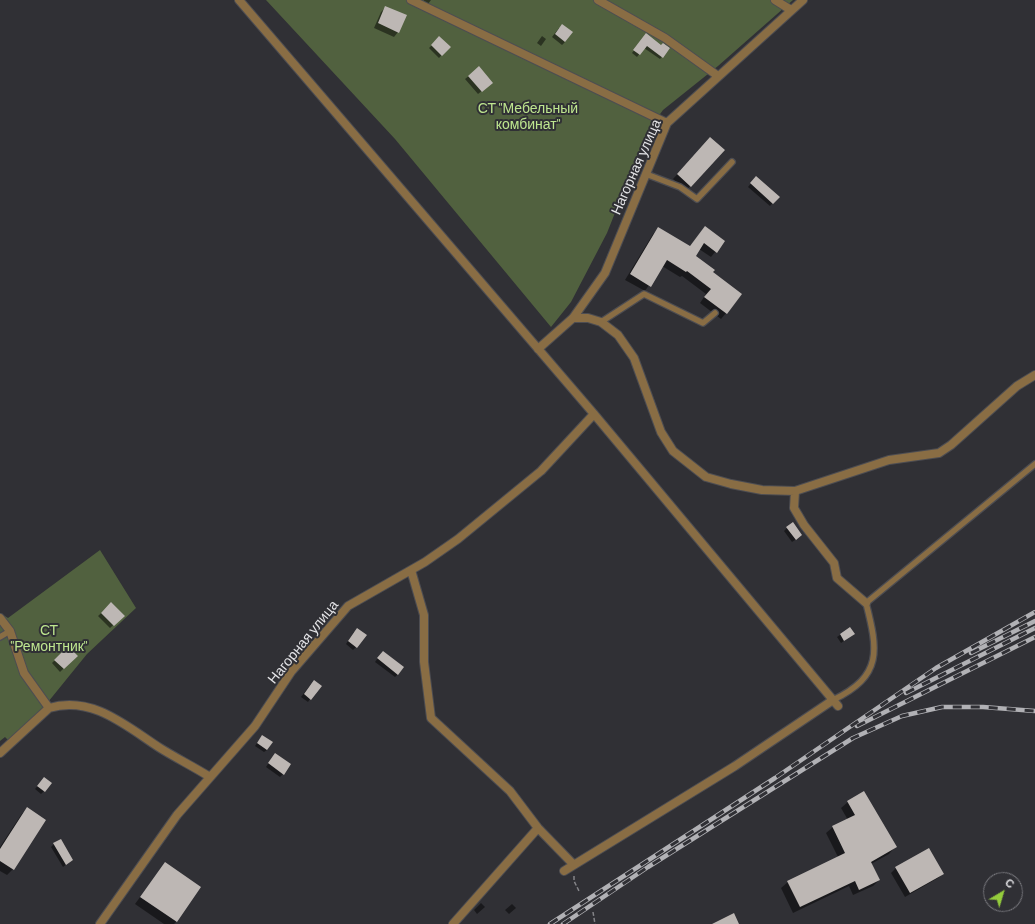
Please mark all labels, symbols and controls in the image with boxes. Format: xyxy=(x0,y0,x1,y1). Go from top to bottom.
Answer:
park label: СТ "Мебельный комбинат" xyxy=(478,100,578,132)
street label: Нагорная улица xyxy=(607,117,665,217)
street label: Нагорная улица xyxy=(264,597,342,687)
park label: СТ "Ремонтник" xyxy=(10,622,88,654)
north arrow xyxy=(983,872,1023,912)
text: С xyxy=(1003,875,1017,891)

